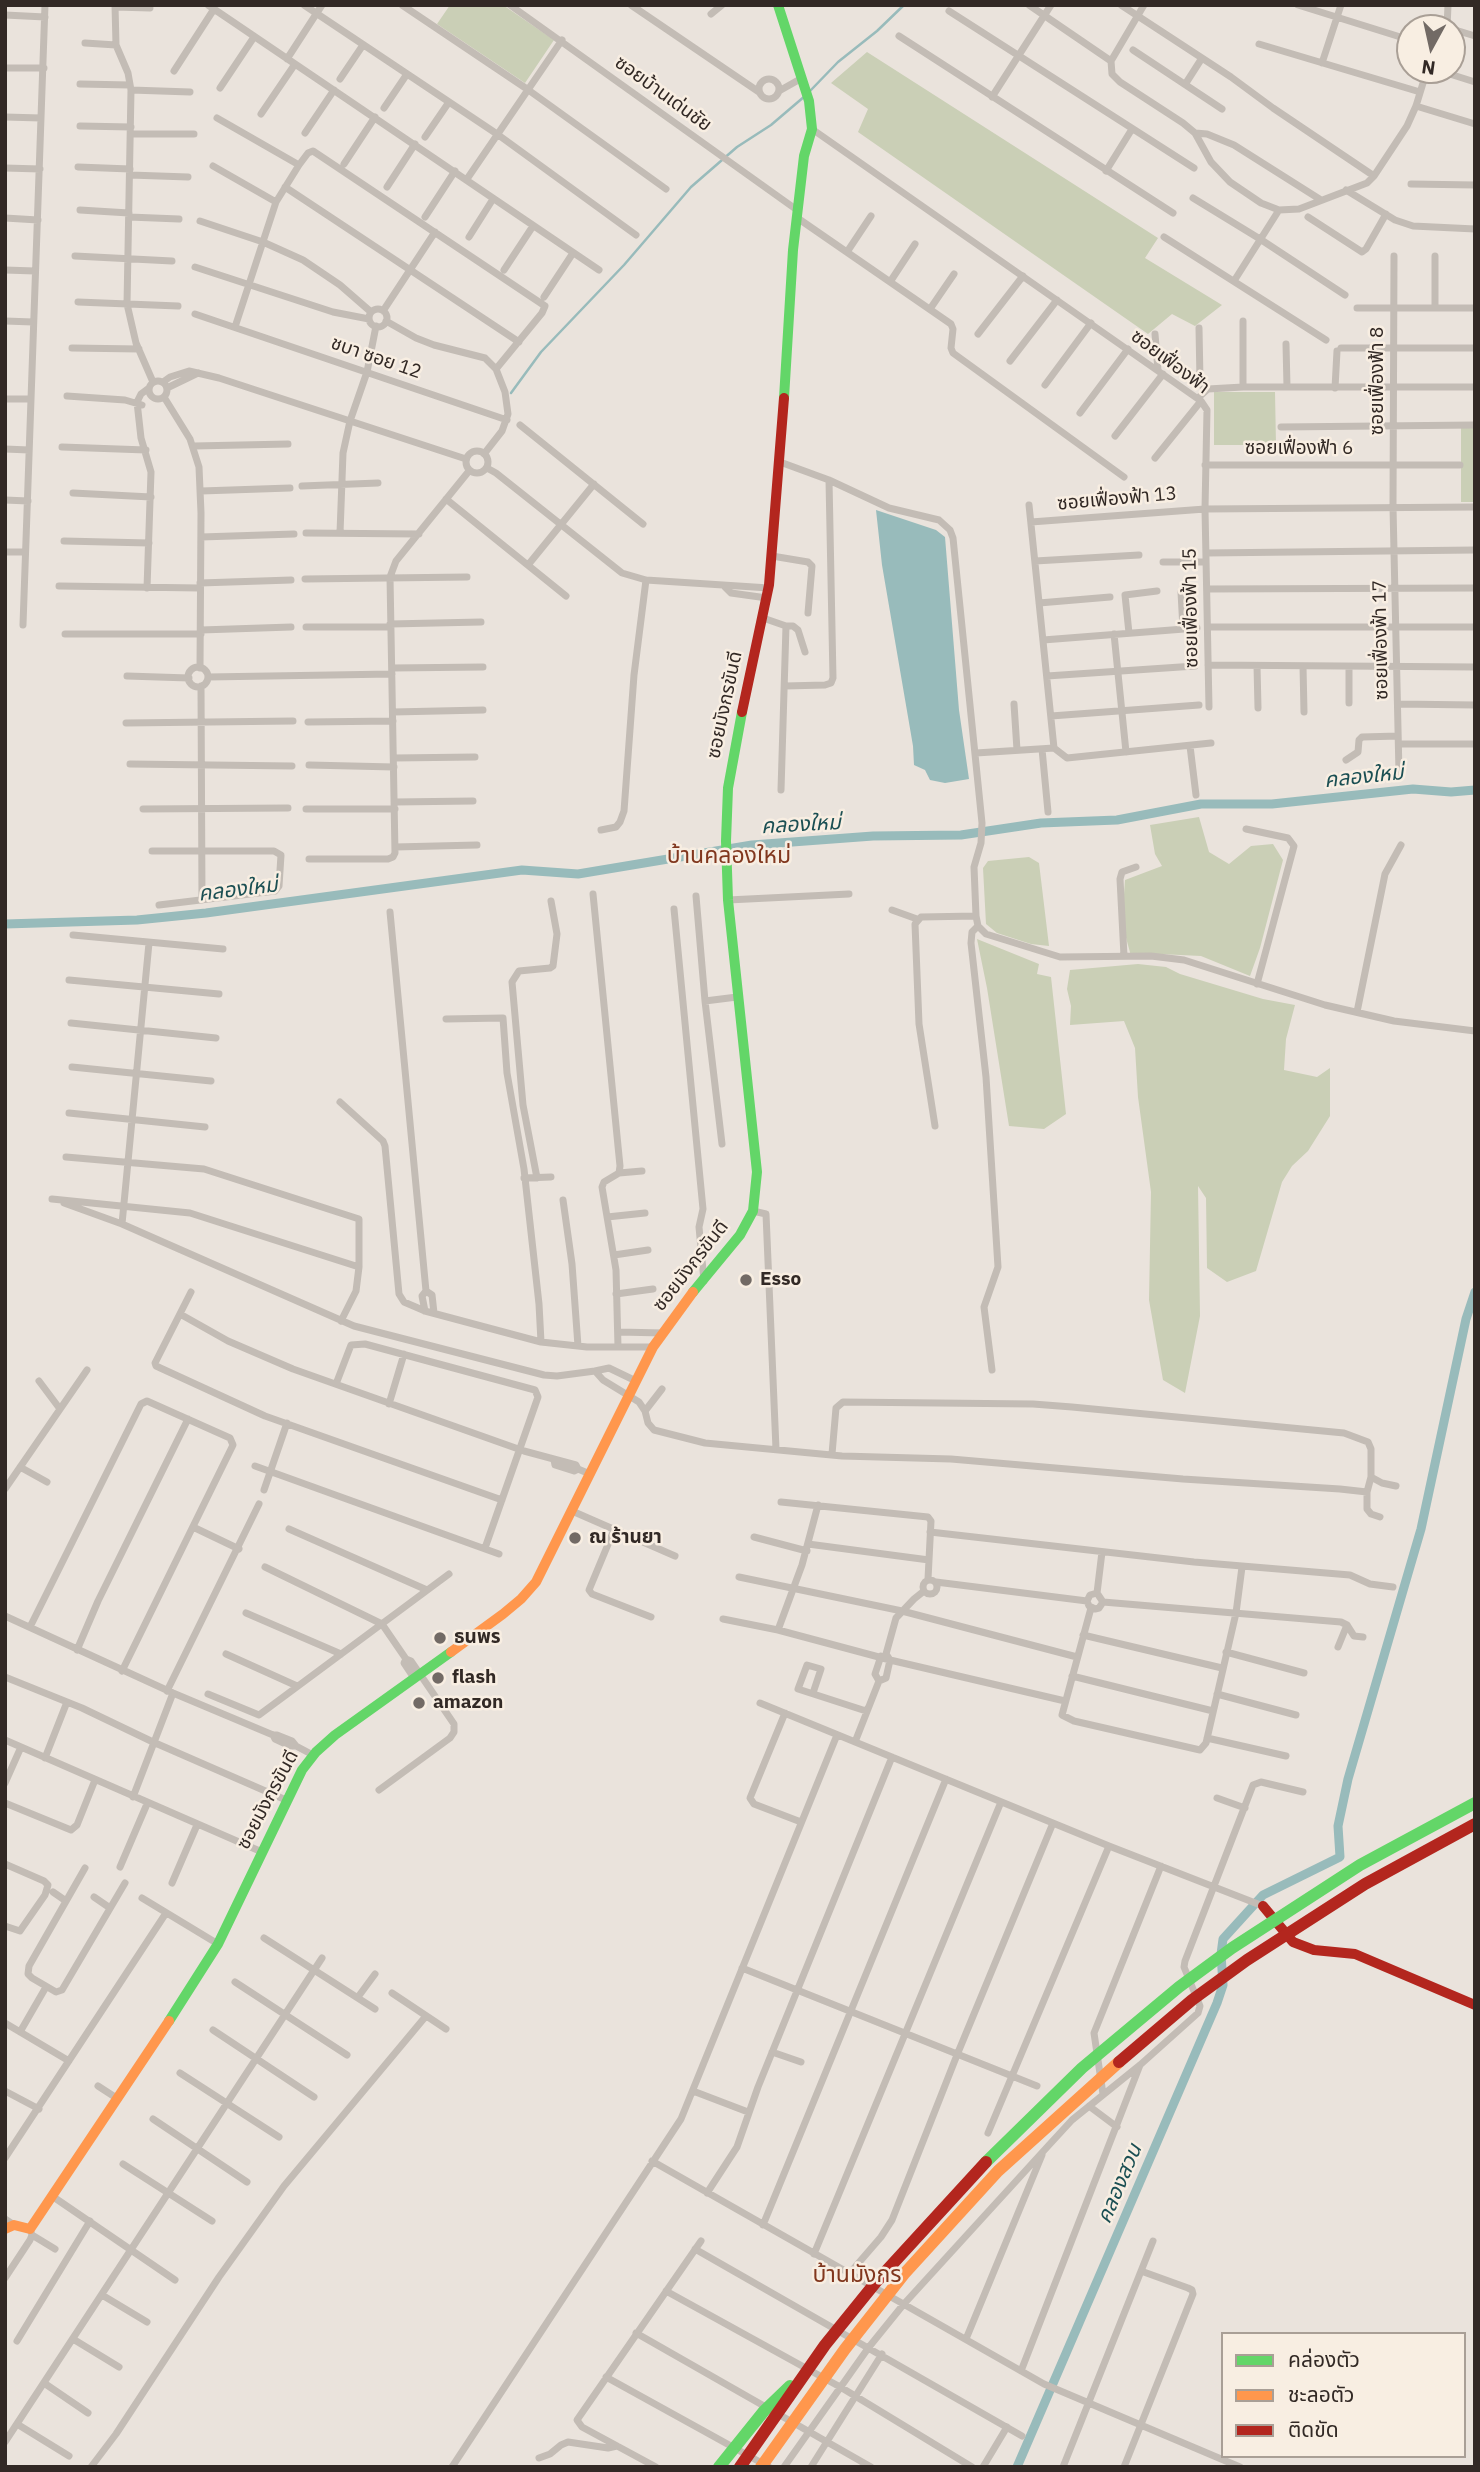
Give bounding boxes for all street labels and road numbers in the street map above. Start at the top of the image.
street label: ซอยบ้านเด่นชัย [610,51,716,137]
street label: ซอยเฟื่องฟ้า [1126,325,1214,399]
street label: ซอยเฟื่องฟ้า 8 [1367,327,1389,435]
street label: ชบา ซอย 12 [328,332,424,384]
street label: ซอยเฟื่องฟ้า 6 [1245,438,1353,460]
street label: ซอยเฟื่องฟ้า 13 [1056,482,1178,516]
street label: ซอยเฟื่องฟ้า 15 [1179,548,1203,668]
street label: ซอยเฟื่องฟ้า 17 [1369,580,1393,700]
street label: ซอยมังกรขันดี [703,649,747,761]
street label: ซอยมังกรขันดี [648,1216,734,1316]
street label: ซอยมังกรขันดี [232,1747,304,1853]

